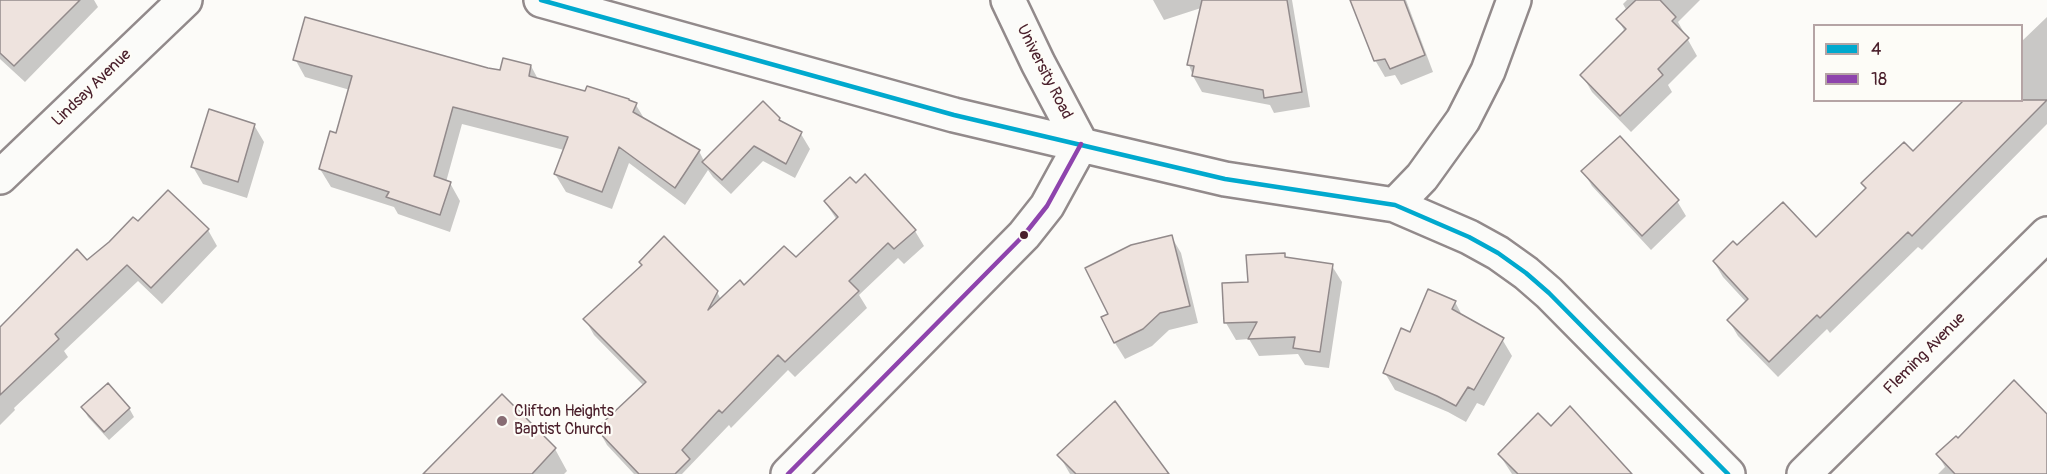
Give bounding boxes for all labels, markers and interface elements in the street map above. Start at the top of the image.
street label: University Road [1012,21,1076,123]
legend [1813,24,2023,102]
text: 4 [1871,38,1881,61]
street label: Lindsay Avenue [48,45,136,131]
text: 18 [1871,68,1887,91]
unlabelled marker [1018,229,1030,241]
street label: Fleming Avenue [1880,309,1970,399]
place label: Clifton Heights Baptist Church [514,402,614,440]
marker: Clifton Heights Baptist Church [495,414,509,428]

